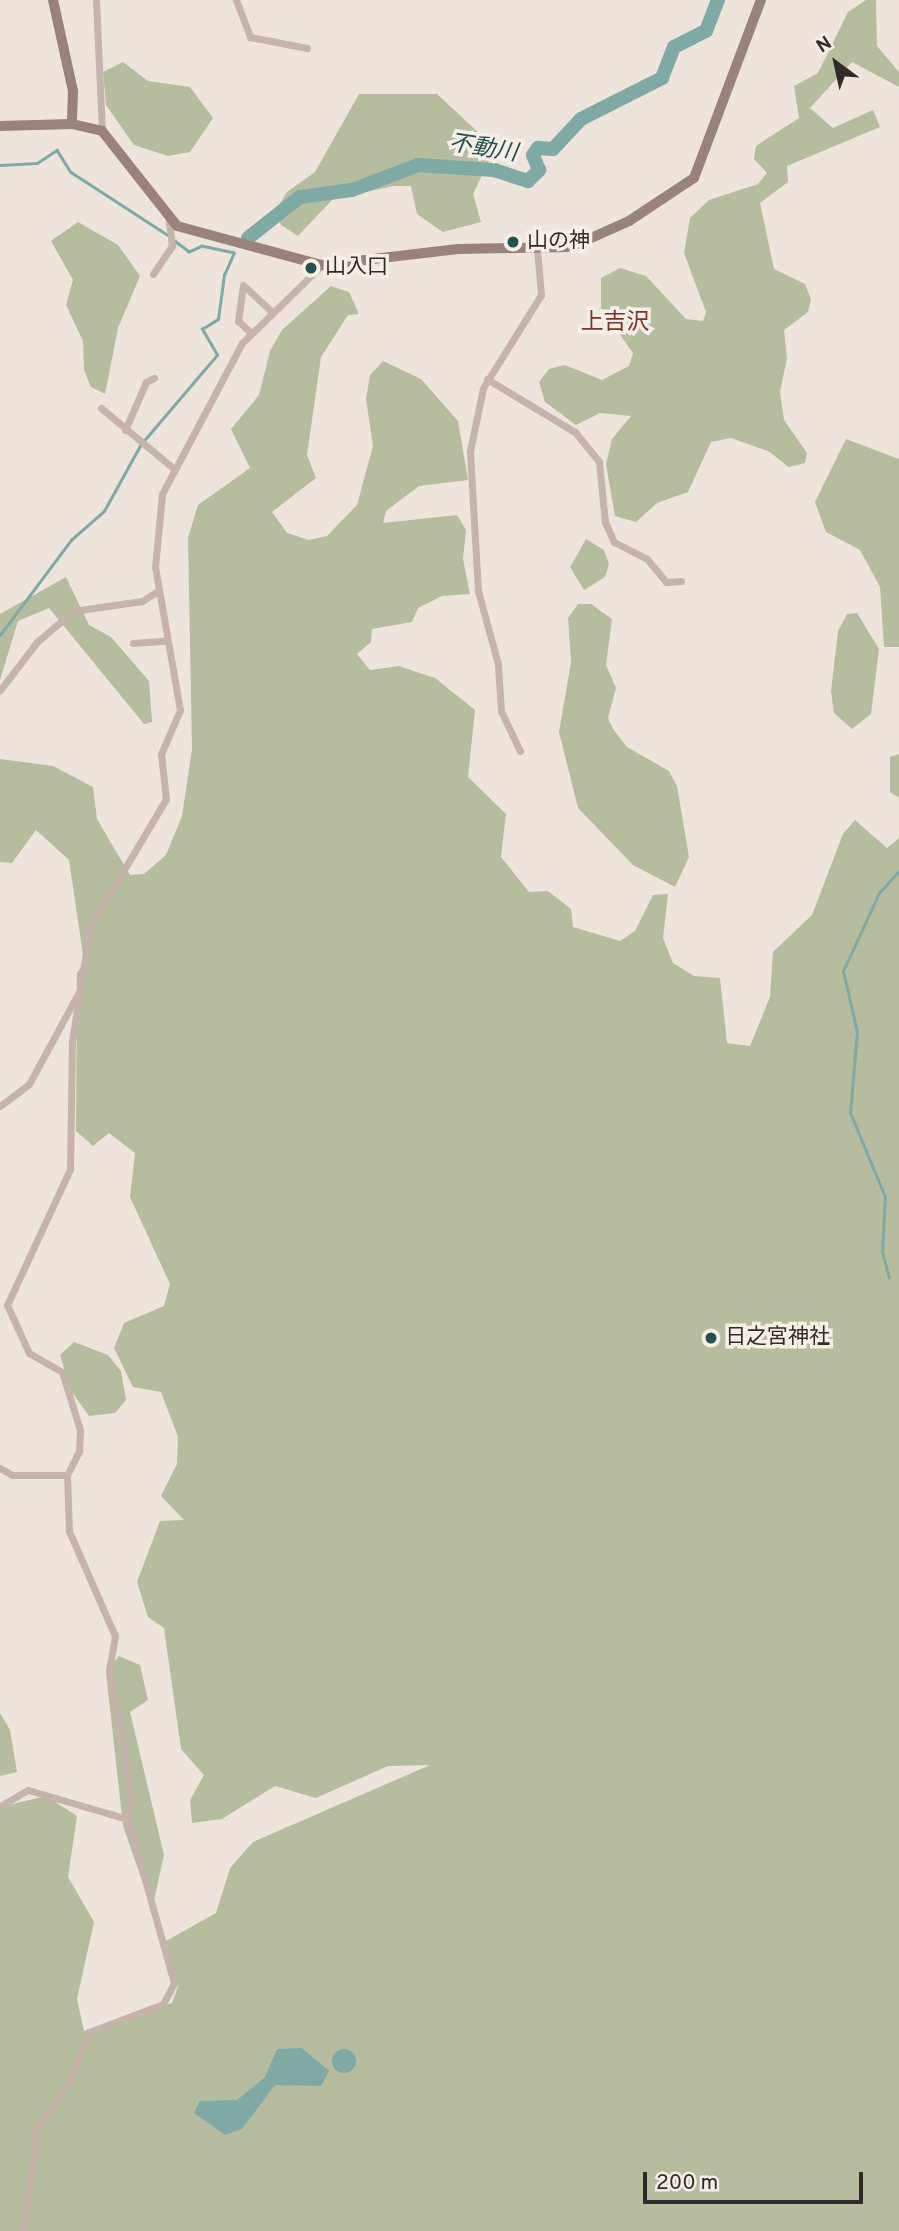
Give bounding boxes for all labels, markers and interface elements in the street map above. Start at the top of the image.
north arrow [801,28,871,98]
text: N [812,32,837,59]
water label: 不動川 [447,131,519,169]
place label: 山の神 [527,229,590,255]
marker: 山の神 [505,234,521,250]
place label: 山入口 [325,255,388,281]
marker: 山入口 [303,260,319,276]
district label: 上吉沢 [581,310,649,338]
place label: 日之宮神社 [725,1325,830,1351]
marker: 日之宮神社 [703,1330,719,1346]
scale bar [647,2158,867,2202]
text: 200 m [656,2170,718,2197]

